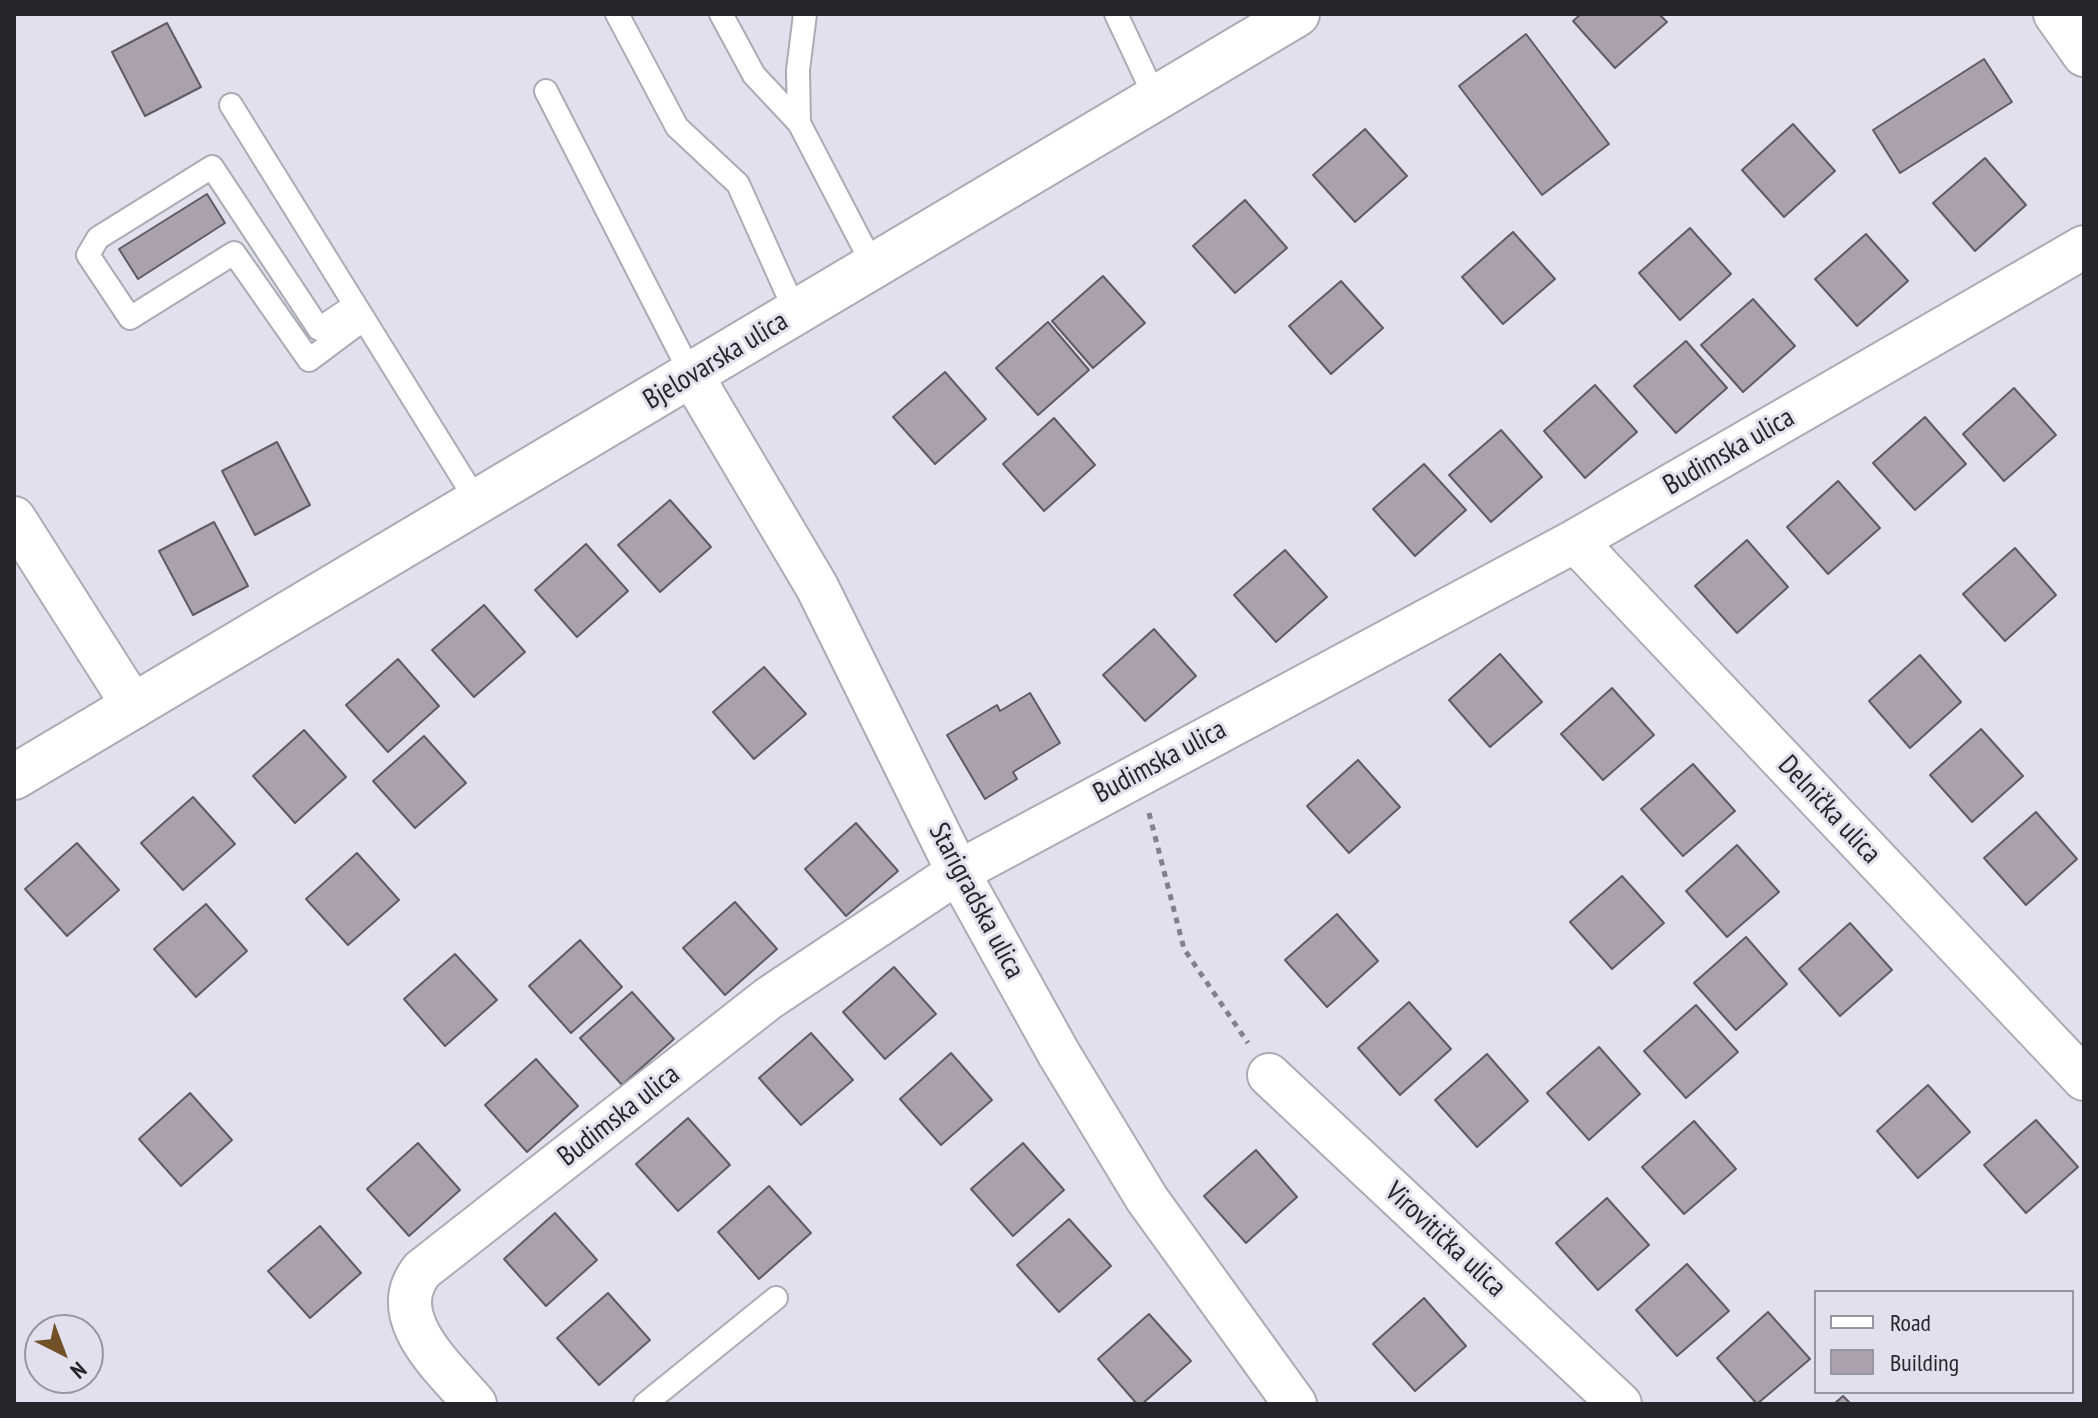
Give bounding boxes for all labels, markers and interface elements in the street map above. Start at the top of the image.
street label: Bjelovarska ulica [638,305,794,417]
street label: Budimska ulica [1658,401,1800,503]
street label: Budimska ulica [1088,713,1232,811]
street label: Delnička ulica [1771,749,1887,871]
street label: Starigradska ulica [921,818,1031,984]
street label: Budimska ulica [551,1058,687,1174]
street label: Virovitička ulica [1378,1175,1512,1305]
legend [1814,1290,2074,1394]
text: Road [1890,1307,1931,1338]
north arrow [24,1314,104,1394]
text: Building [1890,1347,1959,1378]
text: N [65,1356,93,1385]

